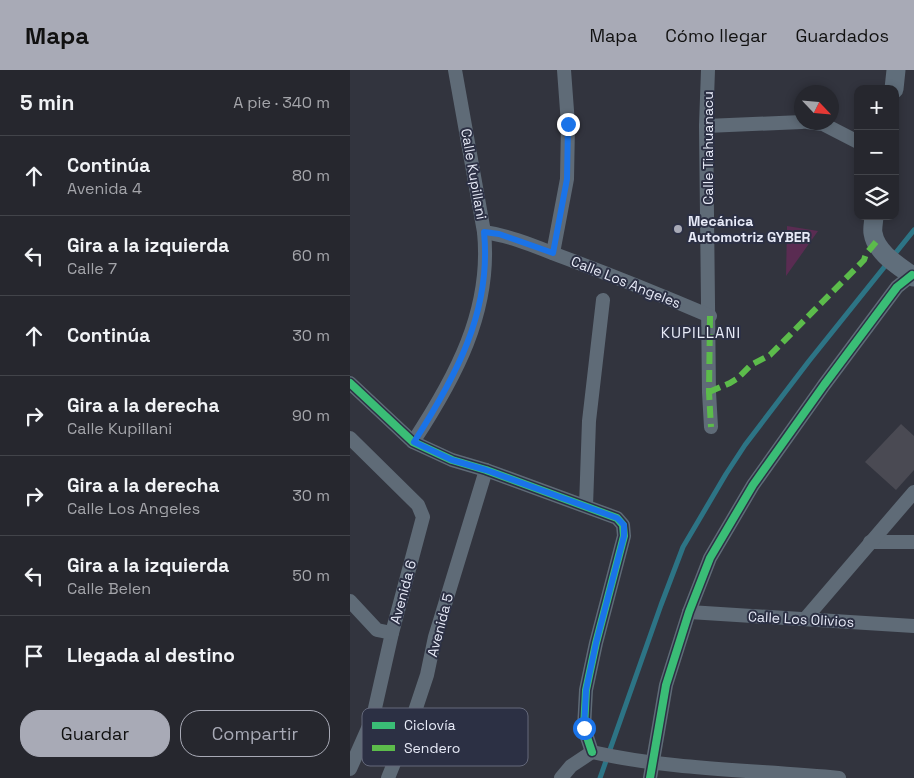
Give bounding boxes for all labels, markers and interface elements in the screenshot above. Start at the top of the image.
text: Mapa [25,20,89,51]
text: Mapa [589,24,637,47]
text: Cómo llegar [665,24,767,47]
text: Guardados [795,24,889,47]
north arrow [794,85,839,130]
map controls [854,85,899,220]
button: + [854,85,899,130]
text: 5 min [20,89,74,116]
street label: Calle Tiahuanacu [699,91,717,205]
text: A pie · 340 m [233,92,330,113]
route end [557,113,580,136]
street label: Calle Kupillani [457,127,491,221]
button: − [854,130,899,175]
text: Continúa [67,153,150,178]
icon: ahead [20,162,48,190]
text: 80 m [292,165,330,186]
button: layers [854,175,899,220]
text: Avenida 4 [67,178,142,199]
place label: Mecánica Automotriz GYBER [688,212,811,246]
marker: Mecánica Automotriz GYBER [672,223,684,235]
text: Gira a la izquierda [67,233,229,258]
icon: left [20,242,48,270]
text: 60 m [292,245,330,266]
street label: Calle Los Angeles [569,252,683,312]
text: Calle 7 [67,258,117,279]
icon: ahead [20,322,48,350]
text: Continúa [67,323,150,348]
district label: KUPILLANI [661,323,741,342]
text: 30 m [292,325,330,346]
text: Gira a la derecha [67,393,219,418]
icon: right [20,402,48,430]
text: 90 m [292,405,330,426]
text: Calle Kupillani [67,418,172,439]
text: Gira a la derecha [67,473,219,498]
icon: right [20,482,48,510]
text: 30 m [292,485,330,506]
text: Calle Los Angeles [67,498,200,519]
text: Gira a la izquierda [67,553,229,578]
street label: Avenida 6 [386,558,420,626]
icon: left [20,562,48,590]
text: 50 m [292,565,330,586]
text: Calle Belen [67,578,151,599]
street label: Avenida 5 [423,591,457,659]
street label: Calle Los Olivios [747,607,855,631]
icon: arrive [20,642,48,670]
text: Llegada al destino [67,643,235,668]
legend [362,708,528,766]
button: Guardar [20,710,170,757]
button: Compartir [180,710,330,757]
text: Ciclovía [404,716,456,734]
route start [573,717,596,740]
text: Sendero [404,739,460,757]

